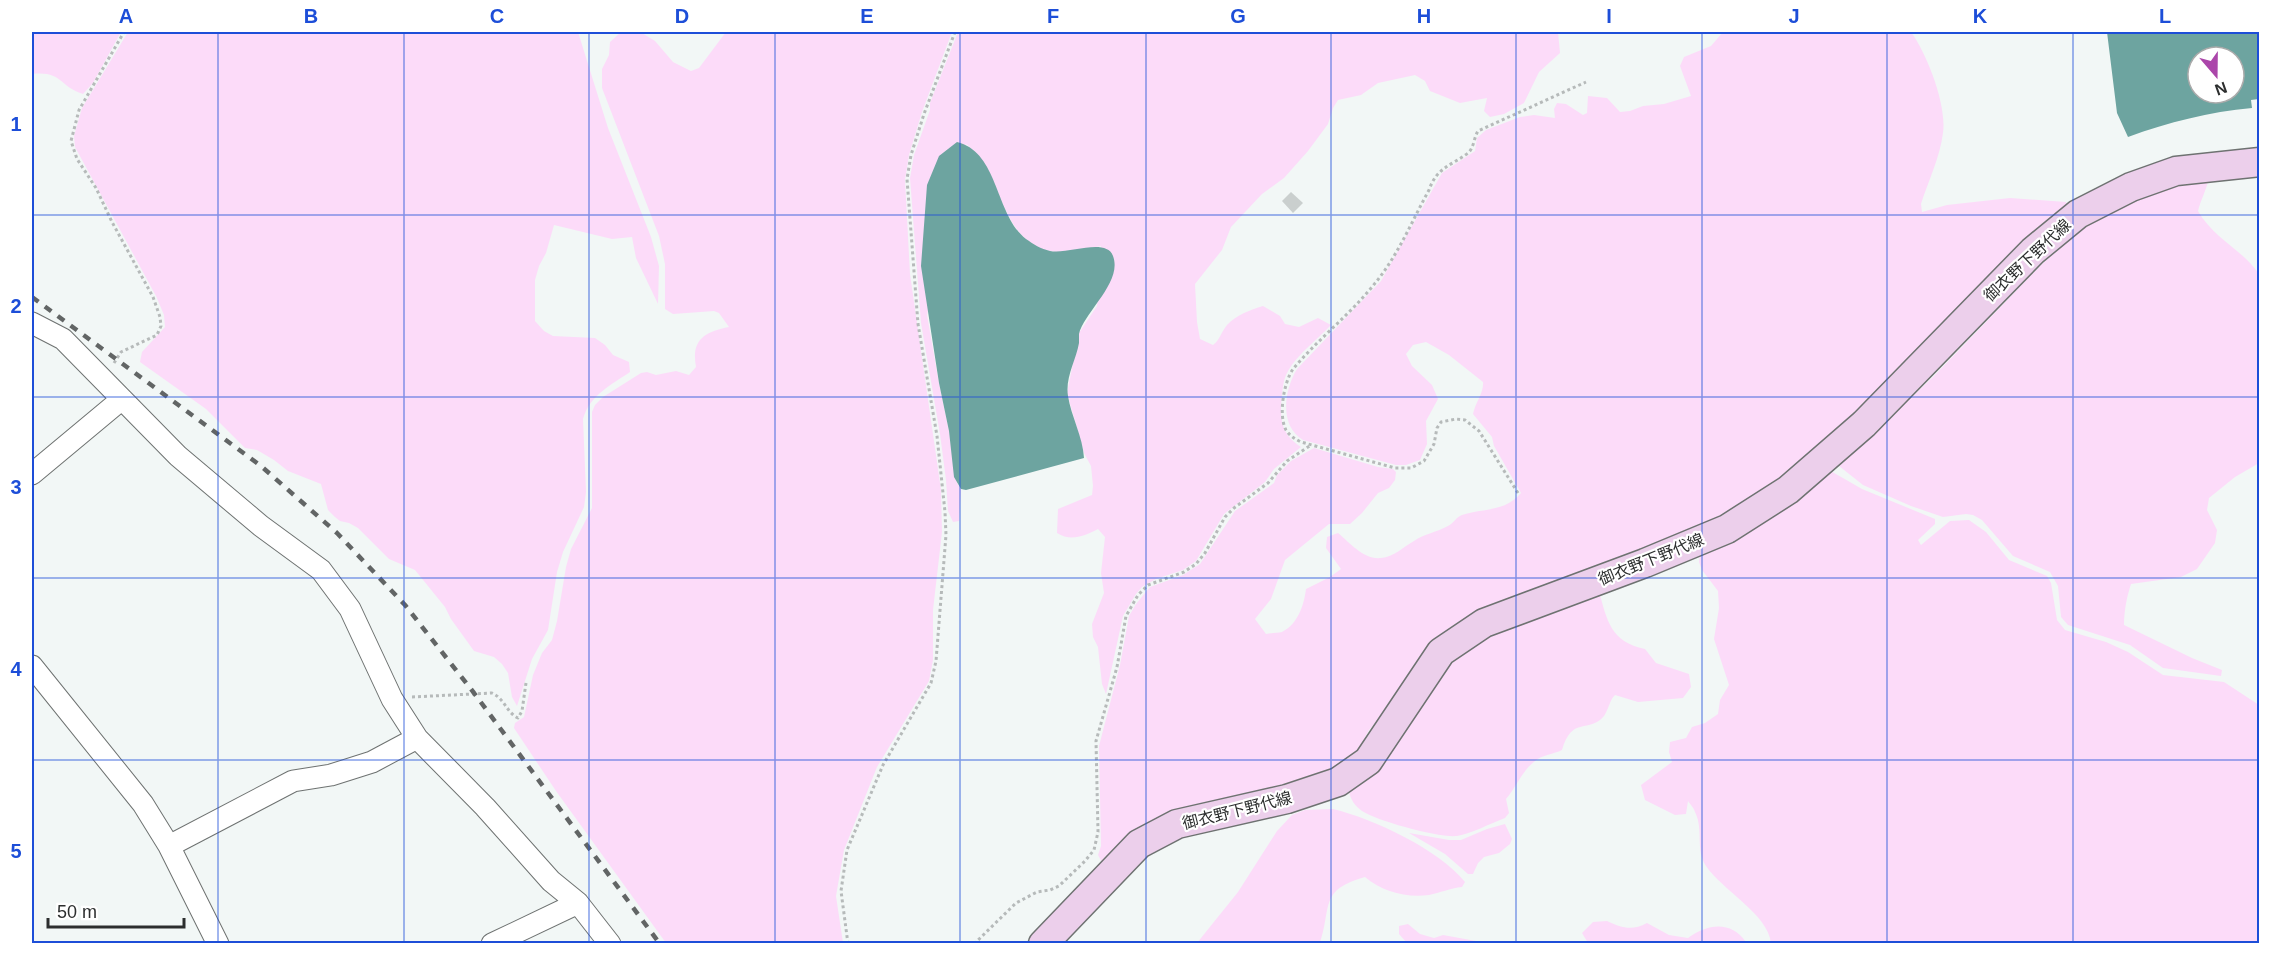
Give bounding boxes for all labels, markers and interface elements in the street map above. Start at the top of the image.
text: A [119,5,133,27]
text: B [304,5,318,27]
text: C [490,5,504,27]
text: D [675,5,689,27]
text: E [860,5,874,27]
text: F [1047,5,1059,27]
text: G [1230,5,1246,27]
text: H [1417,5,1431,27]
text: I [1606,5,1612,27]
text: J [1788,5,1800,27]
text: K [1973,5,1988,27]
text: L [2159,5,2171,27]
north arrow [2186,45,2246,105]
text: N [2213,79,2229,99]
text: 1 [10,113,22,135]
street label: 御衣野下野代線 [1981,216,2074,305]
text: 2 [10,295,22,317]
text: 3 [10,476,22,498]
street label: 御衣野下野代線 [1596,531,1706,588]
text: 4 [10,658,22,680]
street label: 御衣野下野代線 [1181,789,1294,832]
text: 5 [10,840,22,862]
scale bar [48,891,184,929]
text: 50 m [57,902,97,922]

